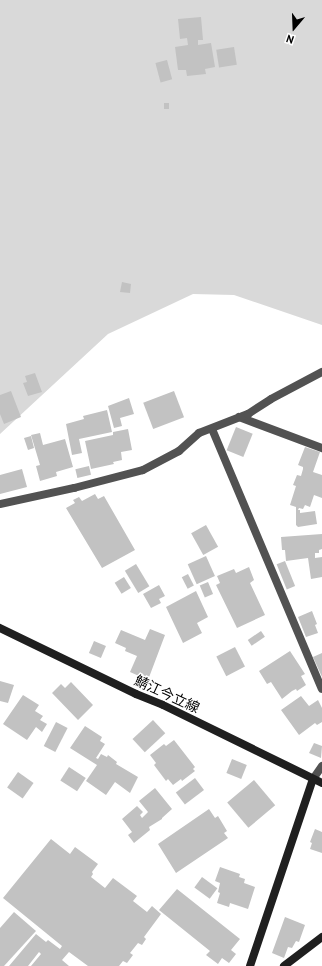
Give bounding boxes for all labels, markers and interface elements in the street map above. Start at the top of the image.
north arrow [274,8,314,48]
text: N [284,32,296,47]
street label: 鯖江今立線 [132,672,202,716]

